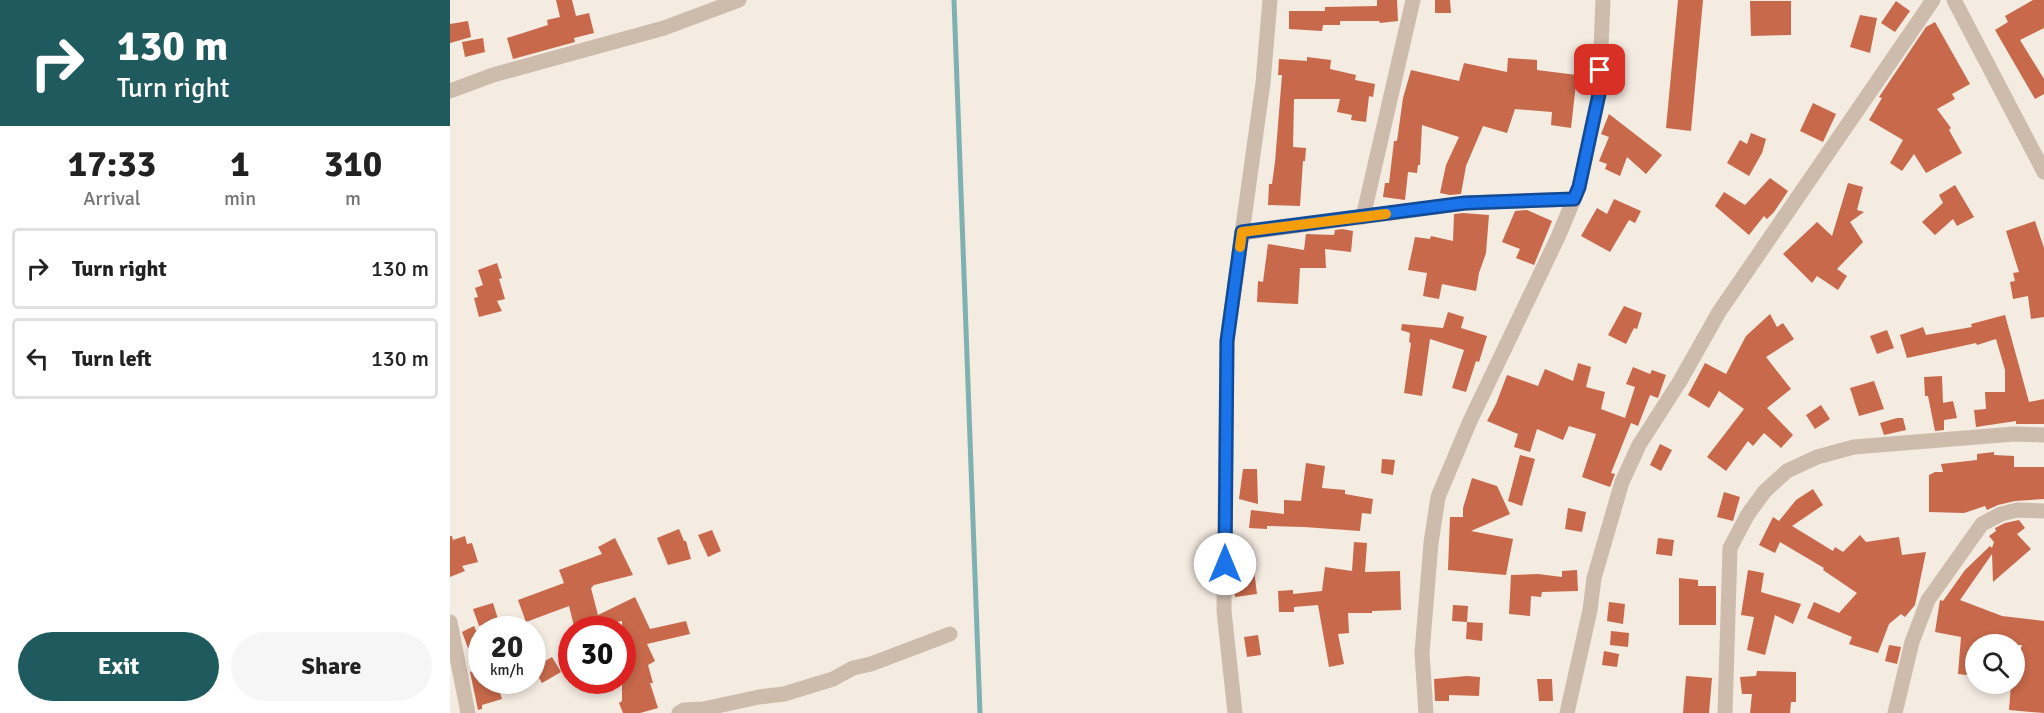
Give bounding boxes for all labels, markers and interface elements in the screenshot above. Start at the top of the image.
text: 130 m [117,21,228,72]
icon: right [18,24,96,102]
pin [1574,44,1625,95]
icon: arrive [1583,53,1616,86]
text: Turn right [117,72,230,105]
text: 17:33 [68,142,156,187]
text: 1 [230,142,250,187]
text: 310 [324,142,382,187]
text: Arrival [83,186,141,211]
text: min [224,186,256,211]
text: m [345,186,361,211]
icon: right [21,252,54,285]
text: Turn right [72,255,167,282]
text: 130 m [371,255,429,282]
icon: left [21,342,54,375]
text: Turn left [72,345,152,372]
text: 130 m [371,345,429,372]
position arrow [1193,532,1257,596]
speed limit sign: 30 [558,616,636,694]
text: 20 [491,629,523,666]
button: Exit [18,632,219,701]
button: Share [231,632,432,701]
map controls [1965,634,2025,694]
button: search [1965,634,2025,694]
text: km/h [490,661,524,679]

